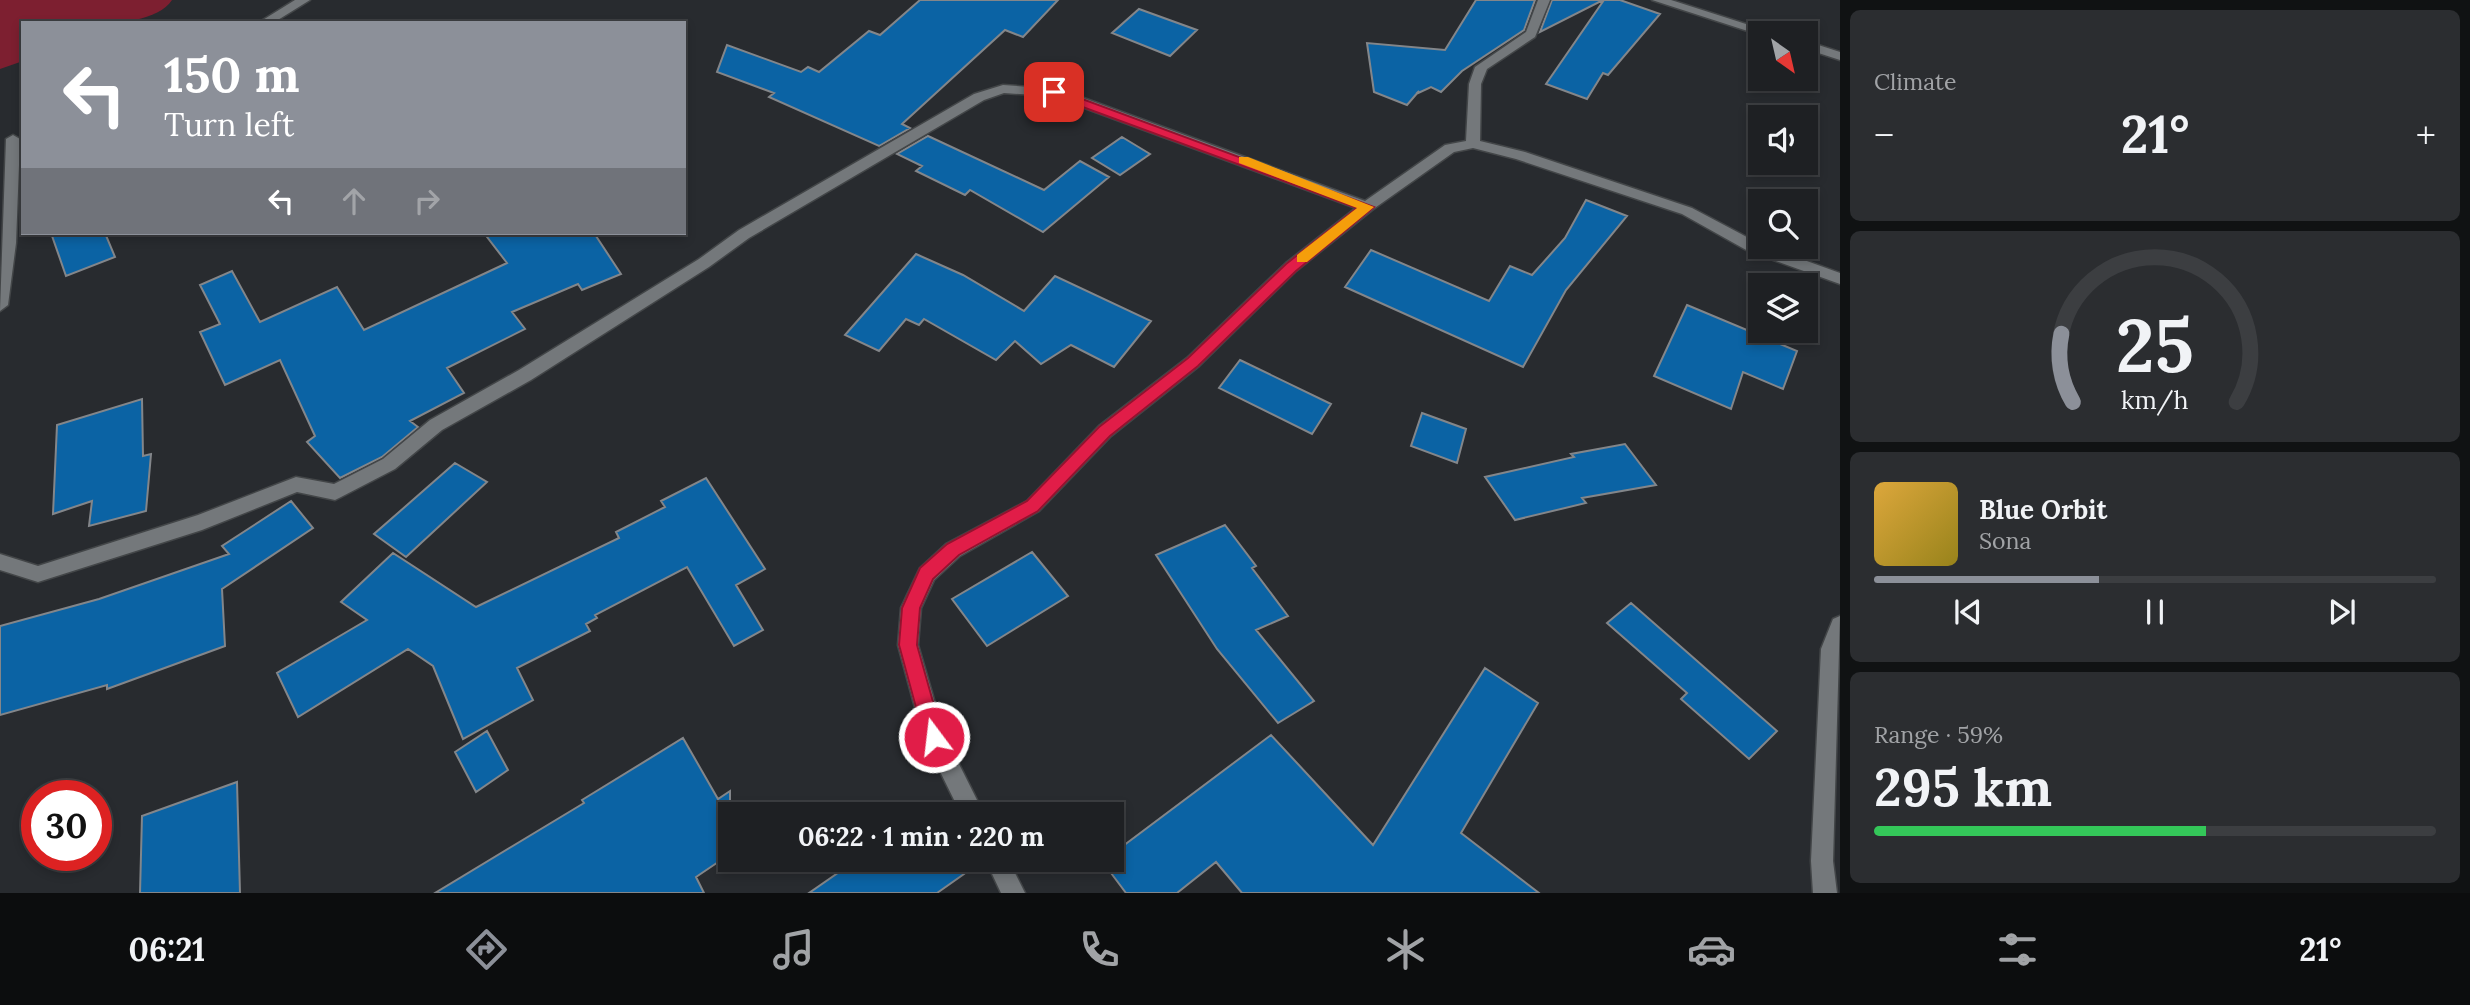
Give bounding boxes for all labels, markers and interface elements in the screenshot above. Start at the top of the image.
north arrow [1748,21,1818,91]
map controls [1748,21,1818,343]
text: 150 m [164,43,300,105]
icon: left [49,49,140,140]
pin [1024,62,1084,122]
text: Climate [1874,67,1956,96]
icon: arrive [1035,73,1073,111]
text: 21° [2121,101,2189,167]
text: Turn left [164,104,294,145]
button: sound [1748,105,1818,175]
text: − [1874,111,1894,159]
text: + [2416,111,2436,159]
icon: left [262,182,300,220]
icon: ahead [335,182,373,220]
icon: right [408,182,446,220]
button: search [1748,189,1818,259]
button: layers [1748,273,1818,343]
text: 25 [2116,300,2194,393]
text: km/h [2121,384,2189,416]
text: Blue Orbit [1979,493,2107,526]
text: Sona [1979,526,2031,555]
icon: previous [1949,593,1987,631]
icon: pause [2136,593,2174,631]
icon: next [2323,593,2361,631]
position arrow [897,700,971,774]
text: Range · 59% [1874,720,2003,749]
text: 295 km [1874,754,2052,820]
speed limit sign: 30 [21,780,112,871]
text: 06:22 · 1 min · 220 m [798,820,1044,853]
icon: directions [462,925,511,974]
icon: music [769,925,818,974]
icon: phone [1075,925,1124,974]
icon: climate [1381,925,1430,974]
icon: car [1687,925,1736,974]
icon: filters [1993,925,2042,974]
text: 06:21 [129,929,205,970]
text: 21° [2299,929,2341,970]

